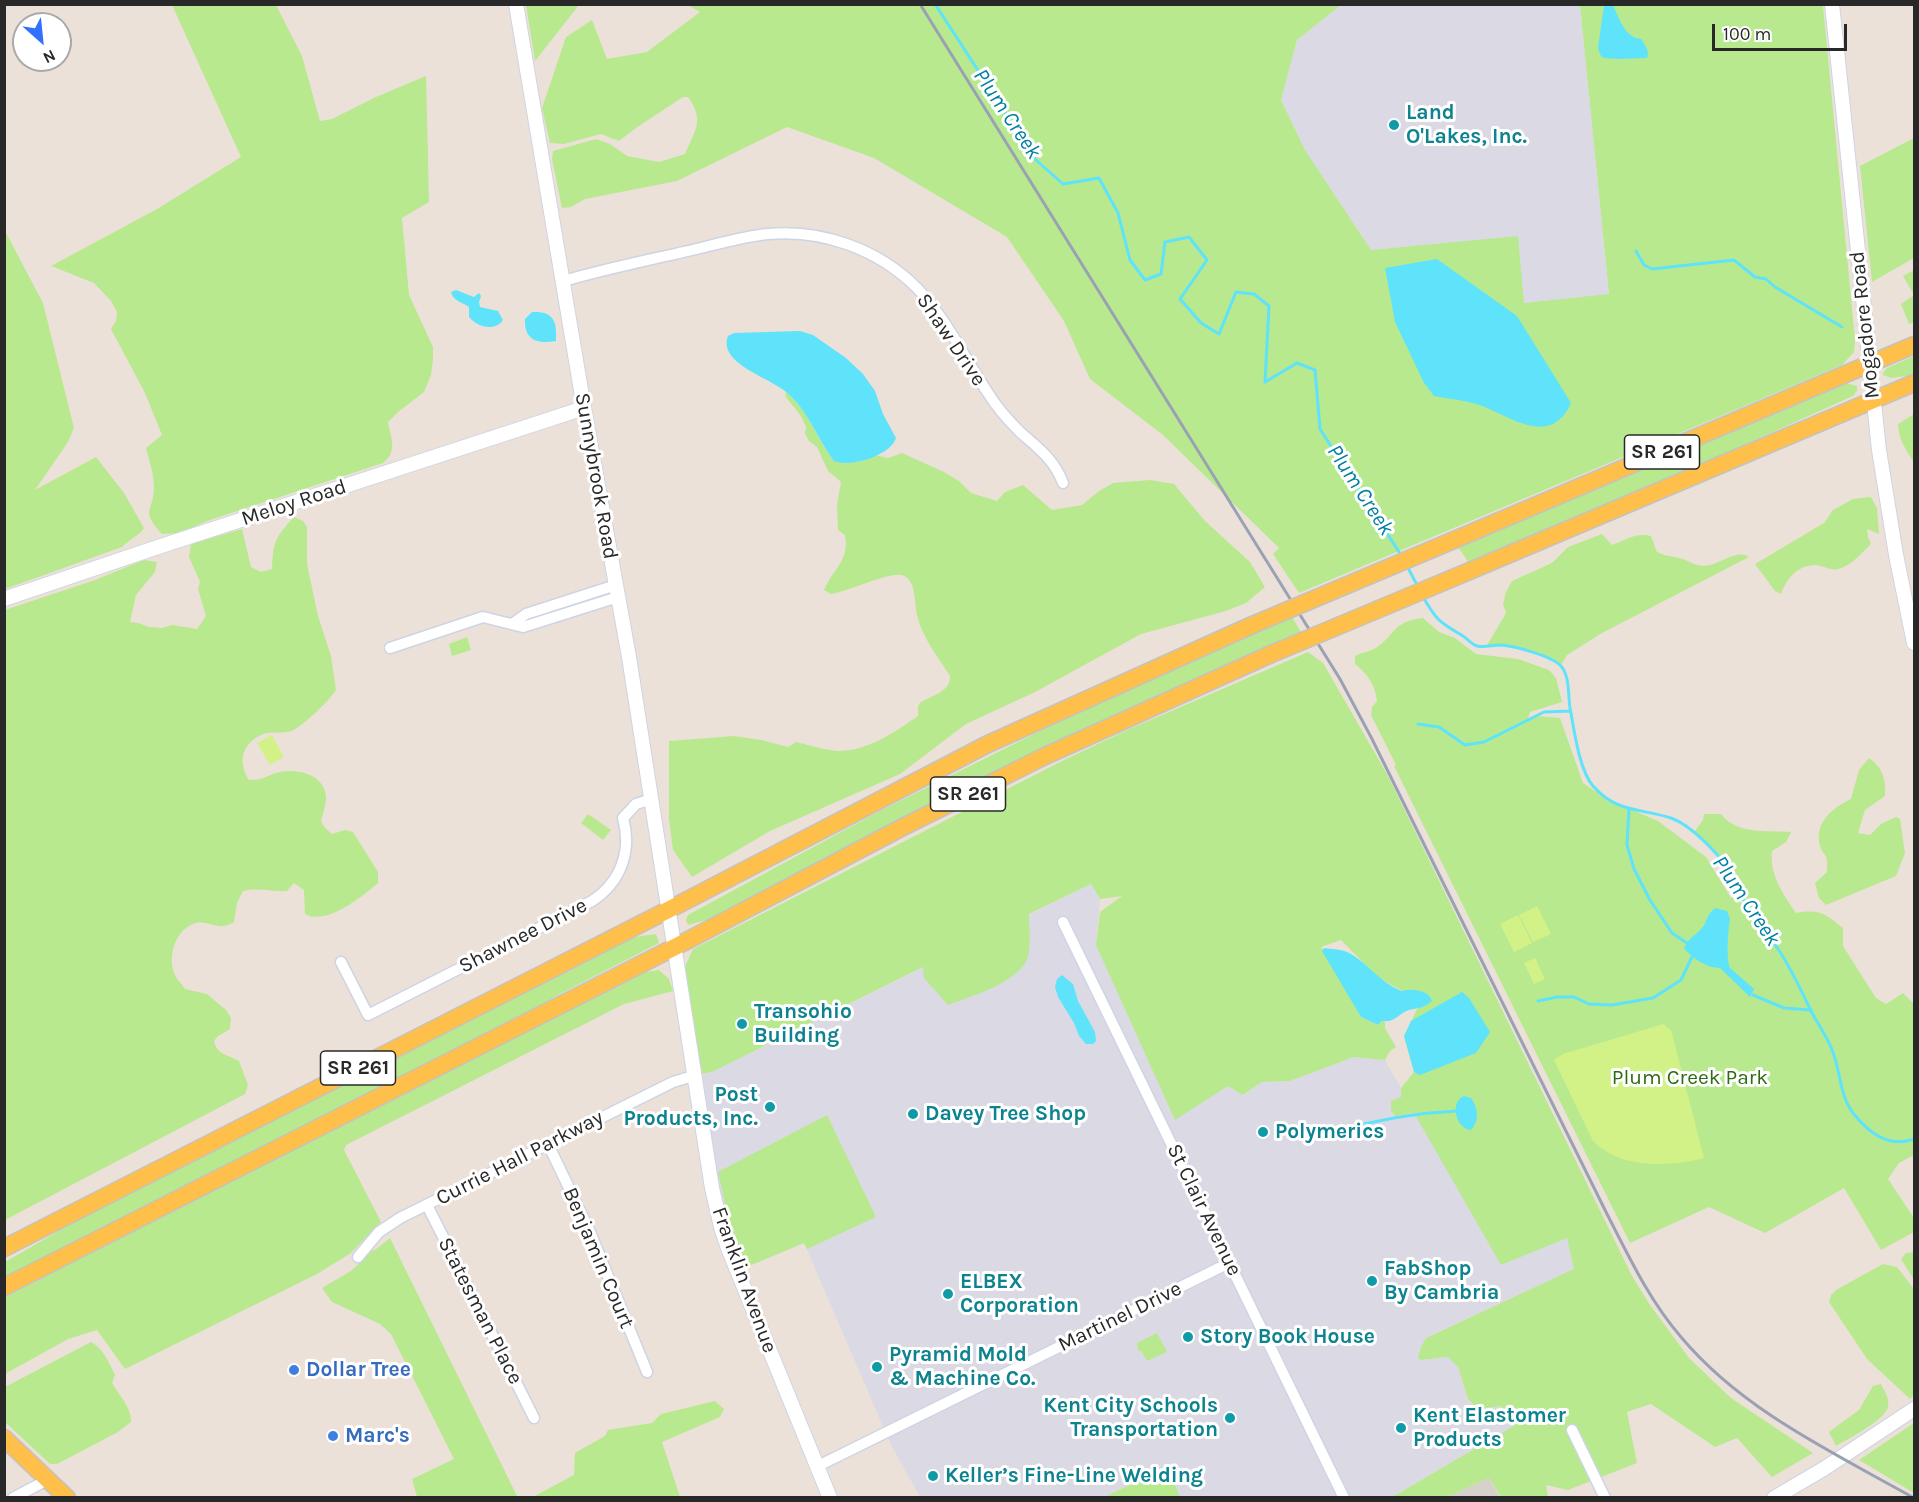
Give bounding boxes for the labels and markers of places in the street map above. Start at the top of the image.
place label: Land O'Lakes, Inc. [1406,100,1527,150]
marker: Land O'Lakes, Inc. [1387,118,1401,132]
place label: Transohio Building [754,999,852,1049]
marker: Transohio Building [735,1017,749,1031]
place label: Post Products, Inc. [623,1082,758,1132]
marker: Post Products, Inc. [763,1100,777,1114]
place label: Davey Tree Shop [925,1101,1086,1127]
marker: Davey Tree Shop [906,1107,920,1121]
place label: Polymerics [1275,1119,1384,1145]
marker: Polymerics [1256,1125,1270,1139]
place label: FabShop By Cambria [1384,1256,1499,1306]
place label: ELBEX Corporation [960,1269,1079,1319]
marker: FabShop By Cambria [1365,1274,1379,1288]
marker: ELBEX Corporation [941,1287,955,1301]
place label: Story Book House [1200,1324,1375,1350]
marker: Story Book House [1181,1330,1195,1344]
place label: Pyramid Mold & Machine Co. [889,1342,1036,1392]
place label: Dollar Tree [306,1357,411,1383]
marker: Pyramid Mold & Machine Co. [870,1360,884,1374]
marker: Dollar Tree [287,1363,301,1377]
place label: Kent City Schools Transportation [1043,1393,1218,1443]
place label: Kent Elastomer Products [1413,1403,1566,1453]
marker: Kent City Schools Transportation [1223,1411,1237,1425]
marker: Kent Elastomer Products [1394,1421,1408,1435]
place label: Marc's [345,1423,410,1449]
marker: Marc's [326,1429,340,1443]
place label: Keller’s Fine-Line Welding [945,1463,1203,1489]
marker: Keller’s Fine-Line Welding [926,1469,940,1483]

